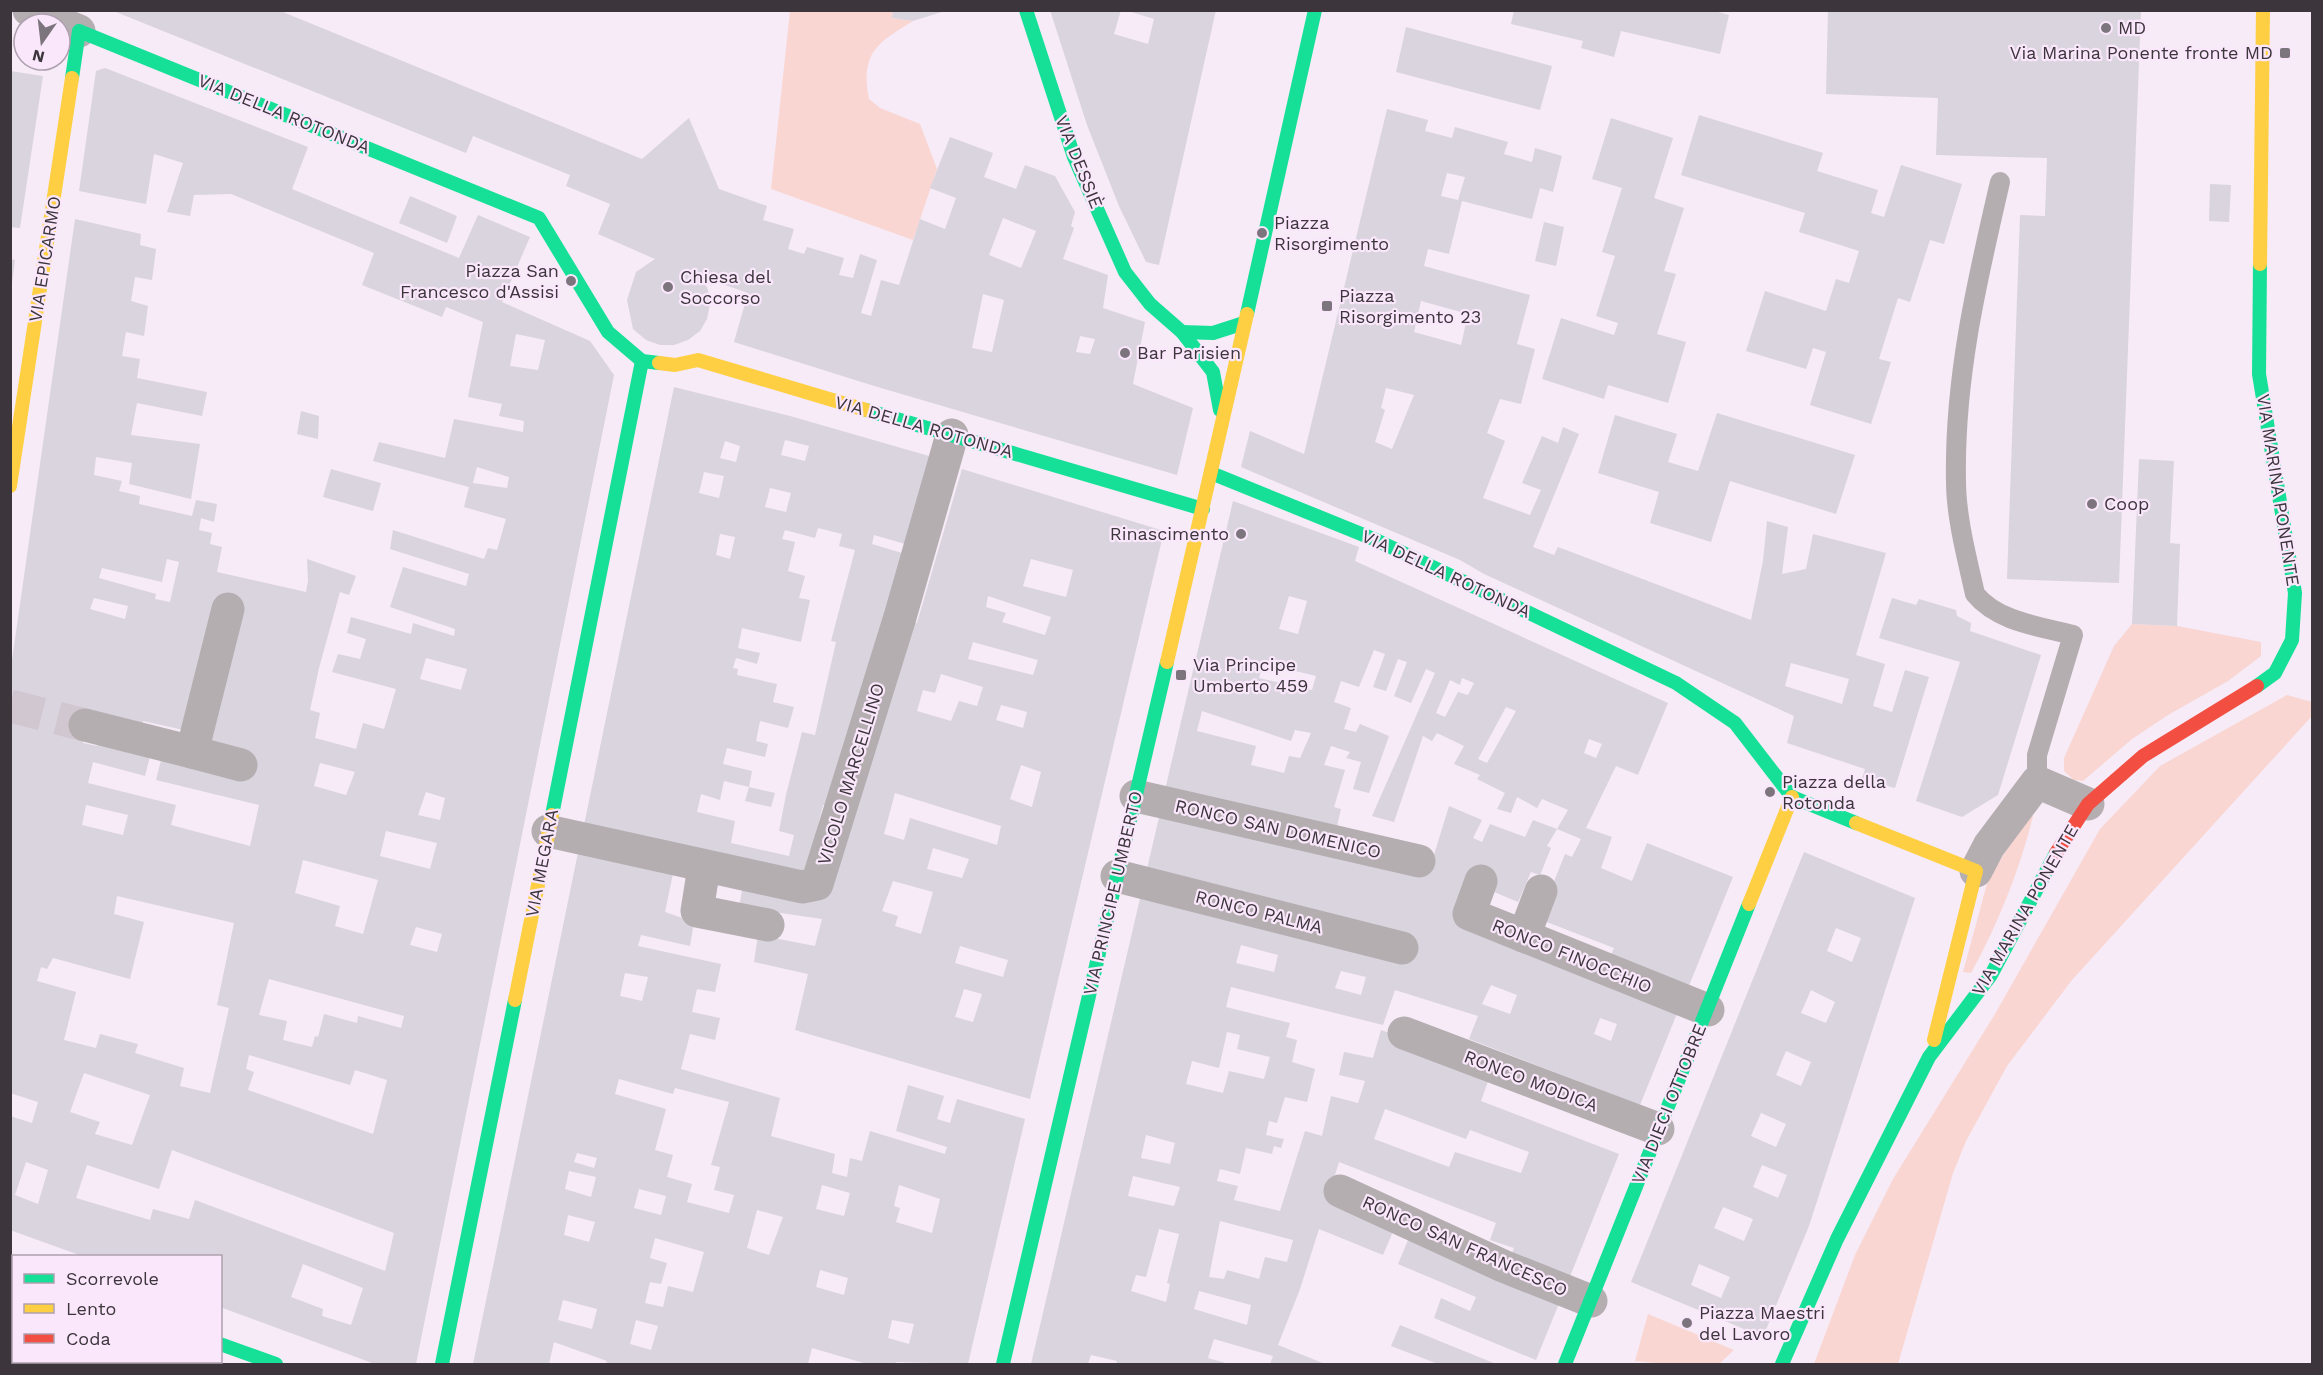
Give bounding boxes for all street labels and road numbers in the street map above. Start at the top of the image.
street label: VIA DELLA ROTONDA [195,69,374,158]
street label: VIA DESSIÈ [1051,112,1108,211]
street label: VIA EPICARMO [24,194,65,323]
street label: VIA DELLA ROTONDA [833,391,1016,462]
street label: VIA MARINA PONENTE [2253,392,2304,587]
street label: VIA DELLA ROTONDA [1358,525,1534,622]
street label: VICOLO MARCELLINO [813,680,888,867]
street label: VIA PRINCIPE UMBERTO [1079,789,1146,997]
street label: RONCO SAN DOMENICO [1173,795,1383,862]
street label: VIA MEGARA [521,807,562,919]
street label: VIA MARINA PONENTE [1967,820,2082,999]
street label: RONCO PALMA [1193,886,1325,938]
street label: RONCO FINOCCHIO [1489,914,1655,997]
street label: VIA DIECI OTTOBRE [1627,1021,1710,1187]
street label: RONCO MODICA [1461,1045,1601,1116]
street label: RONCO SAN FRANCESCO [1359,1191,1571,1300]

